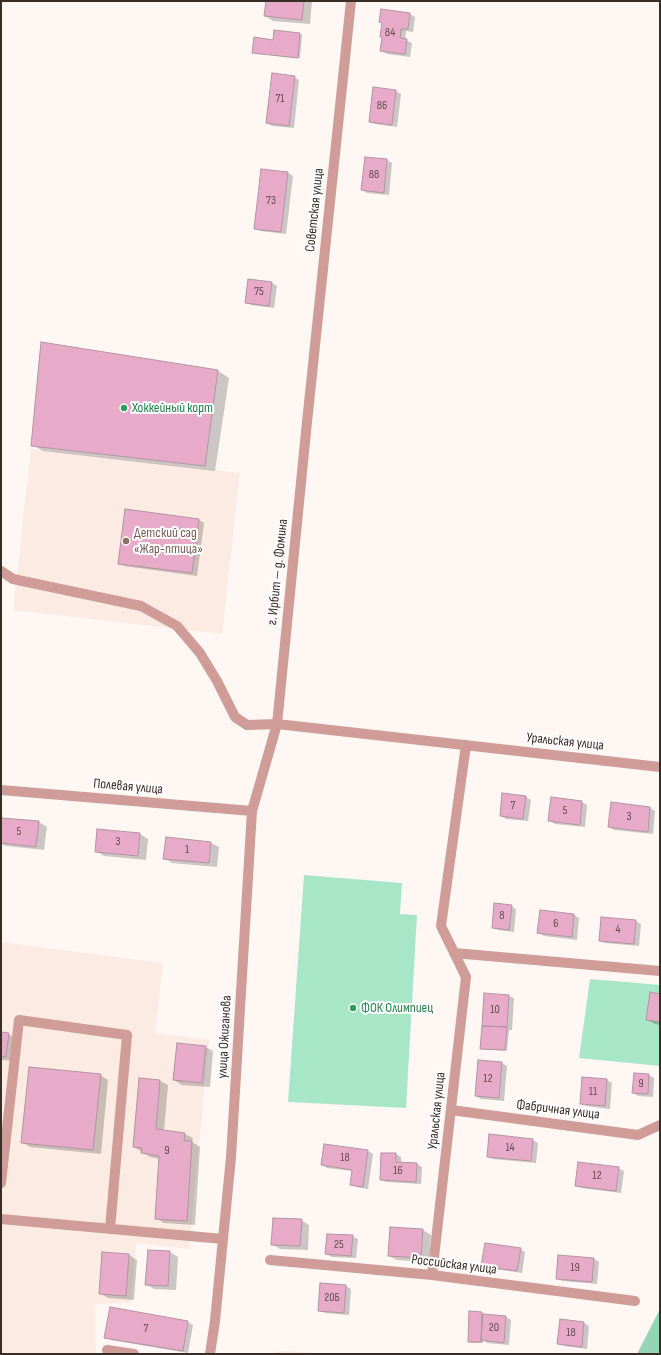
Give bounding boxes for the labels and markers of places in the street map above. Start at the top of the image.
place label: Хоккейный корт [132,400,213,416]
marker: Хоккейный корт [119,403,129,413]
place label: Детский сад «Жар-птица» [134,525,203,558]
marker: Детский сад «Жар-птица» [121,536,131,546]
place label: ФОК Олимпиец [361,1000,433,1016]
marker: ФОК Олимпиец [348,1003,358,1013]

